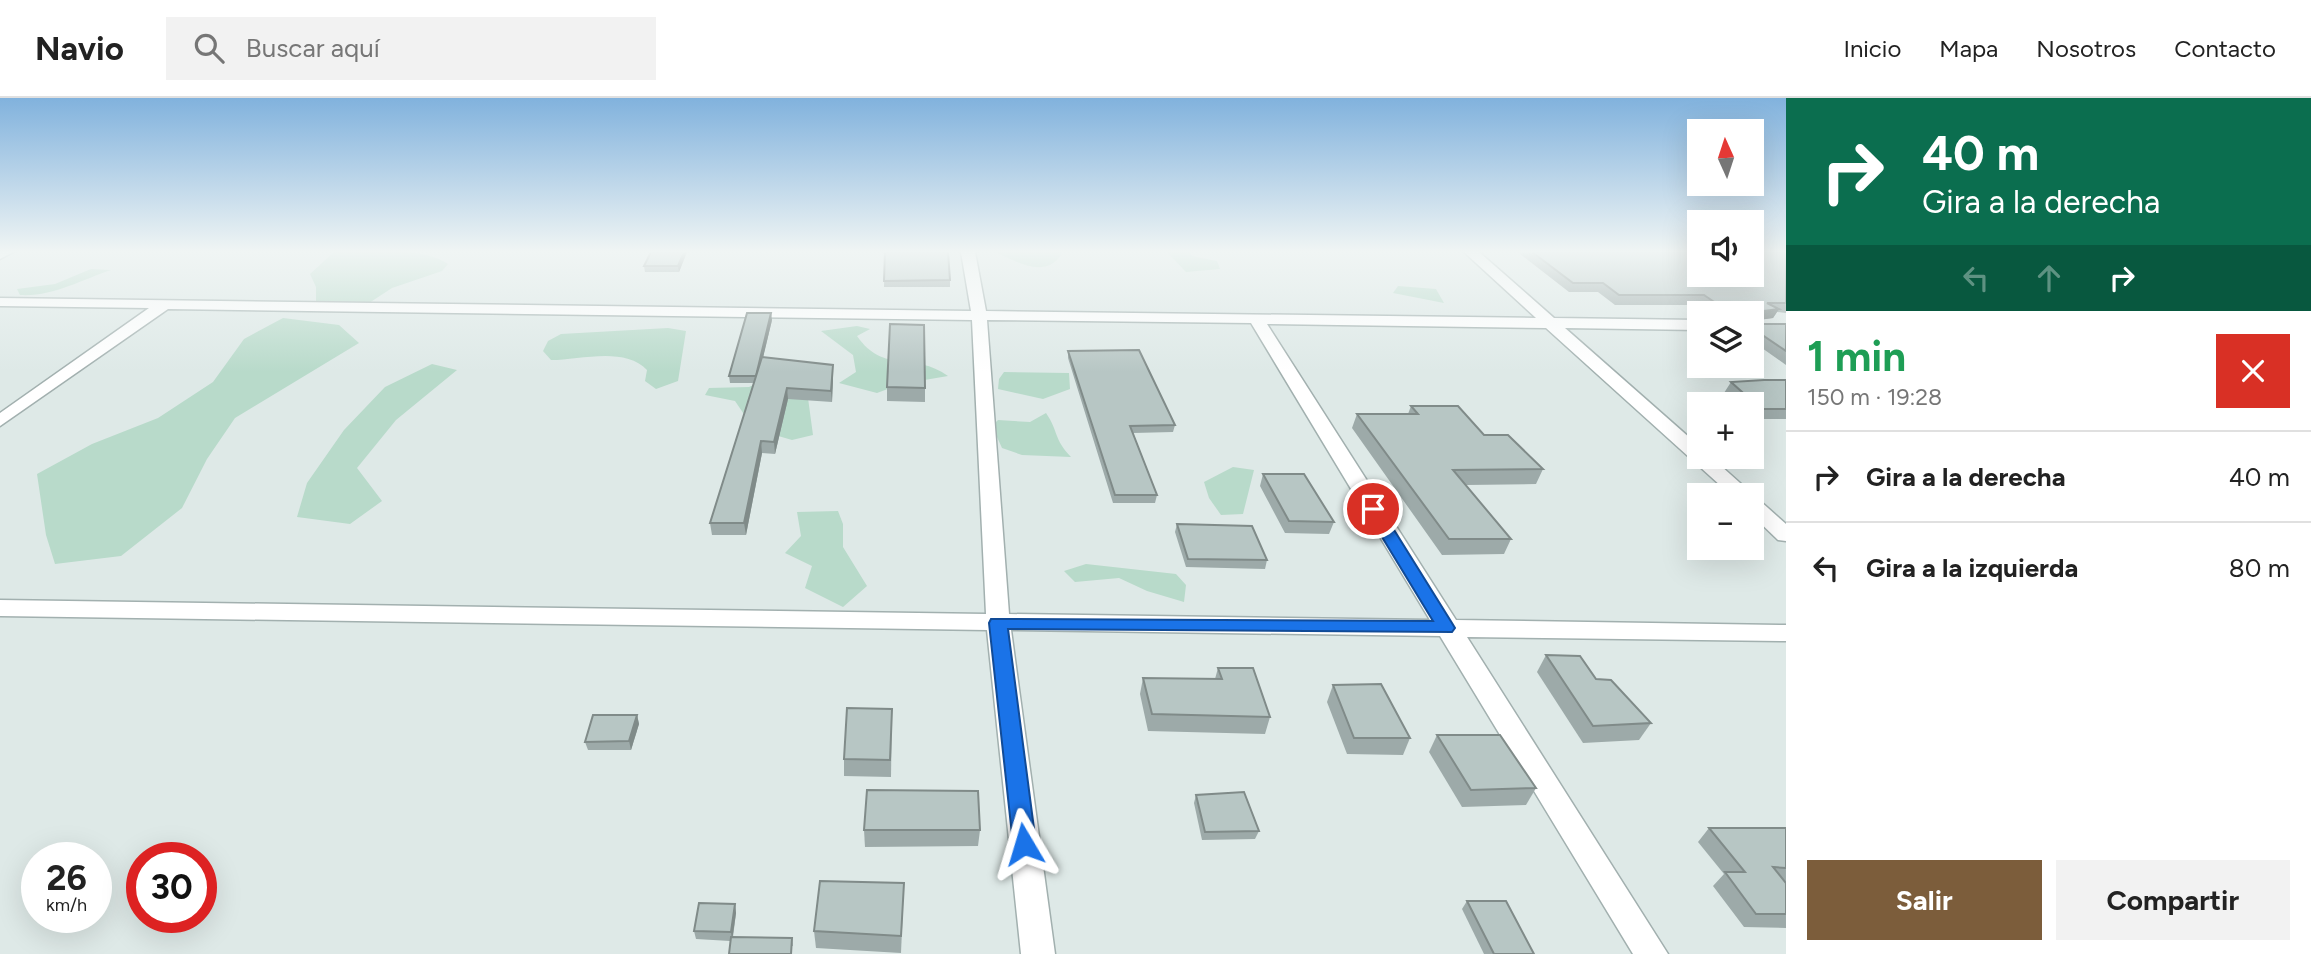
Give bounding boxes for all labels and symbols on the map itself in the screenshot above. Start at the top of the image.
north arrow [1687,119,1764,196]
pin [1343,479,1403,539]
position arrow [987,807,1061,881]
speed limit sign: 30 [126,842,217,933]

